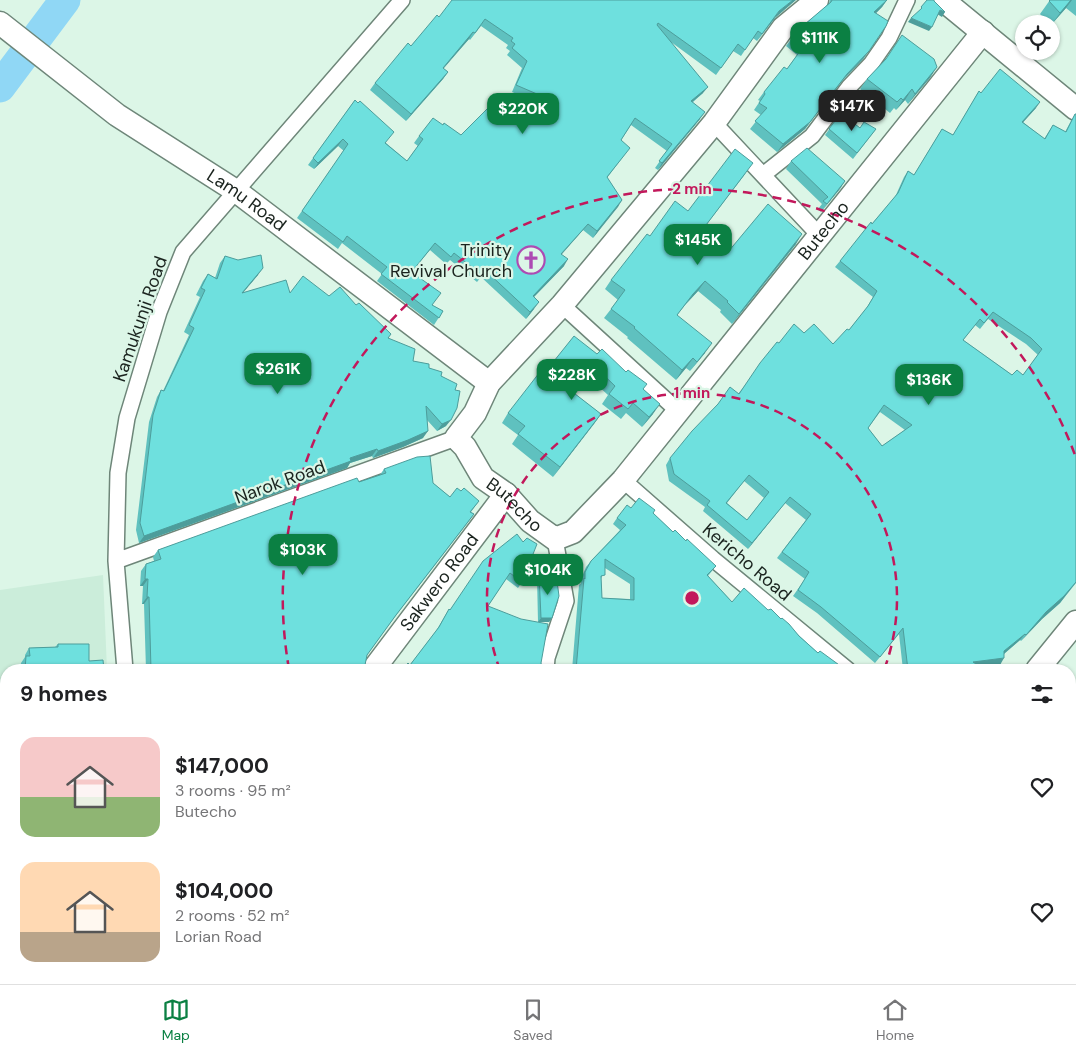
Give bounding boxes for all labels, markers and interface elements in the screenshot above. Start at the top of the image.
map controls [1015,15,1060,60]
button: locate [1015,15,1060,60]
pin: $111K [785,22,855,64]
text: $111K [801,27,839,48]
pin: $147K [817,90,887,132]
pin: $220K [488,92,558,135]
text: $147K [830,95,874,116]
text: $220K [498,98,548,119]
street label: Lamu Road [202,164,291,237]
text: 2 min [672,179,712,199]
street label: Butecho [792,196,855,265]
pin: $145K [663,224,733,266]
text: $145K [675,229,721,250]
place label: Trinity Revival Church [390,238,512,283]
church icon: Trinity Revival Church [516,245,546,275]
street label: Kamukunji Road [107,253,173,385]
pin: $261K [243,352,313,395]
text: $261K [255,358,301,379]
pin: $228K [537,358,607,401]
text: $228K [548,364,596,385]
pin: $136K [894,364,964,406]
text: $136K [906,369,952,390]
text: 1 min [674,383,710,403]
street label: Narok Road [231,454,329,510]
street label: Butecho [482,472,547,538]
street label: Kericho Road [697,518,797,606]
street label: Sakwero Road [395,528,484,636]
pin: $103K [268,534,338,576]
text: $103K [280,539,326,560]
pin: $104K [513,554,583,596]
text: $104K [524,559,572,580]
centre of rings [683,589,701,607]
text: 9 homes [20,680,108,708]
icon: filters [1028,680,1056,708]
text: $147,000 [175,752,269,780]
icon: home [60,757,120,817]
icon: heart [1028,773,1056,801]
text: 3 rooms · 95 m² [175,780,291,801]
text: Butecho [175,801,237,822]
text: $104,000 [175,877,273,905]
icon: home [60,882,120,942]
icon: heart [1028,898,1056,926]
text: 2 rooms · 52 m² [175,905,290,926]
text: Lorian Road [175,926,262,947]
tab: Map [162,996,190,1044]
tab: Saved [513,996,553,1044]
tab: Home [876,996,914,1044]

